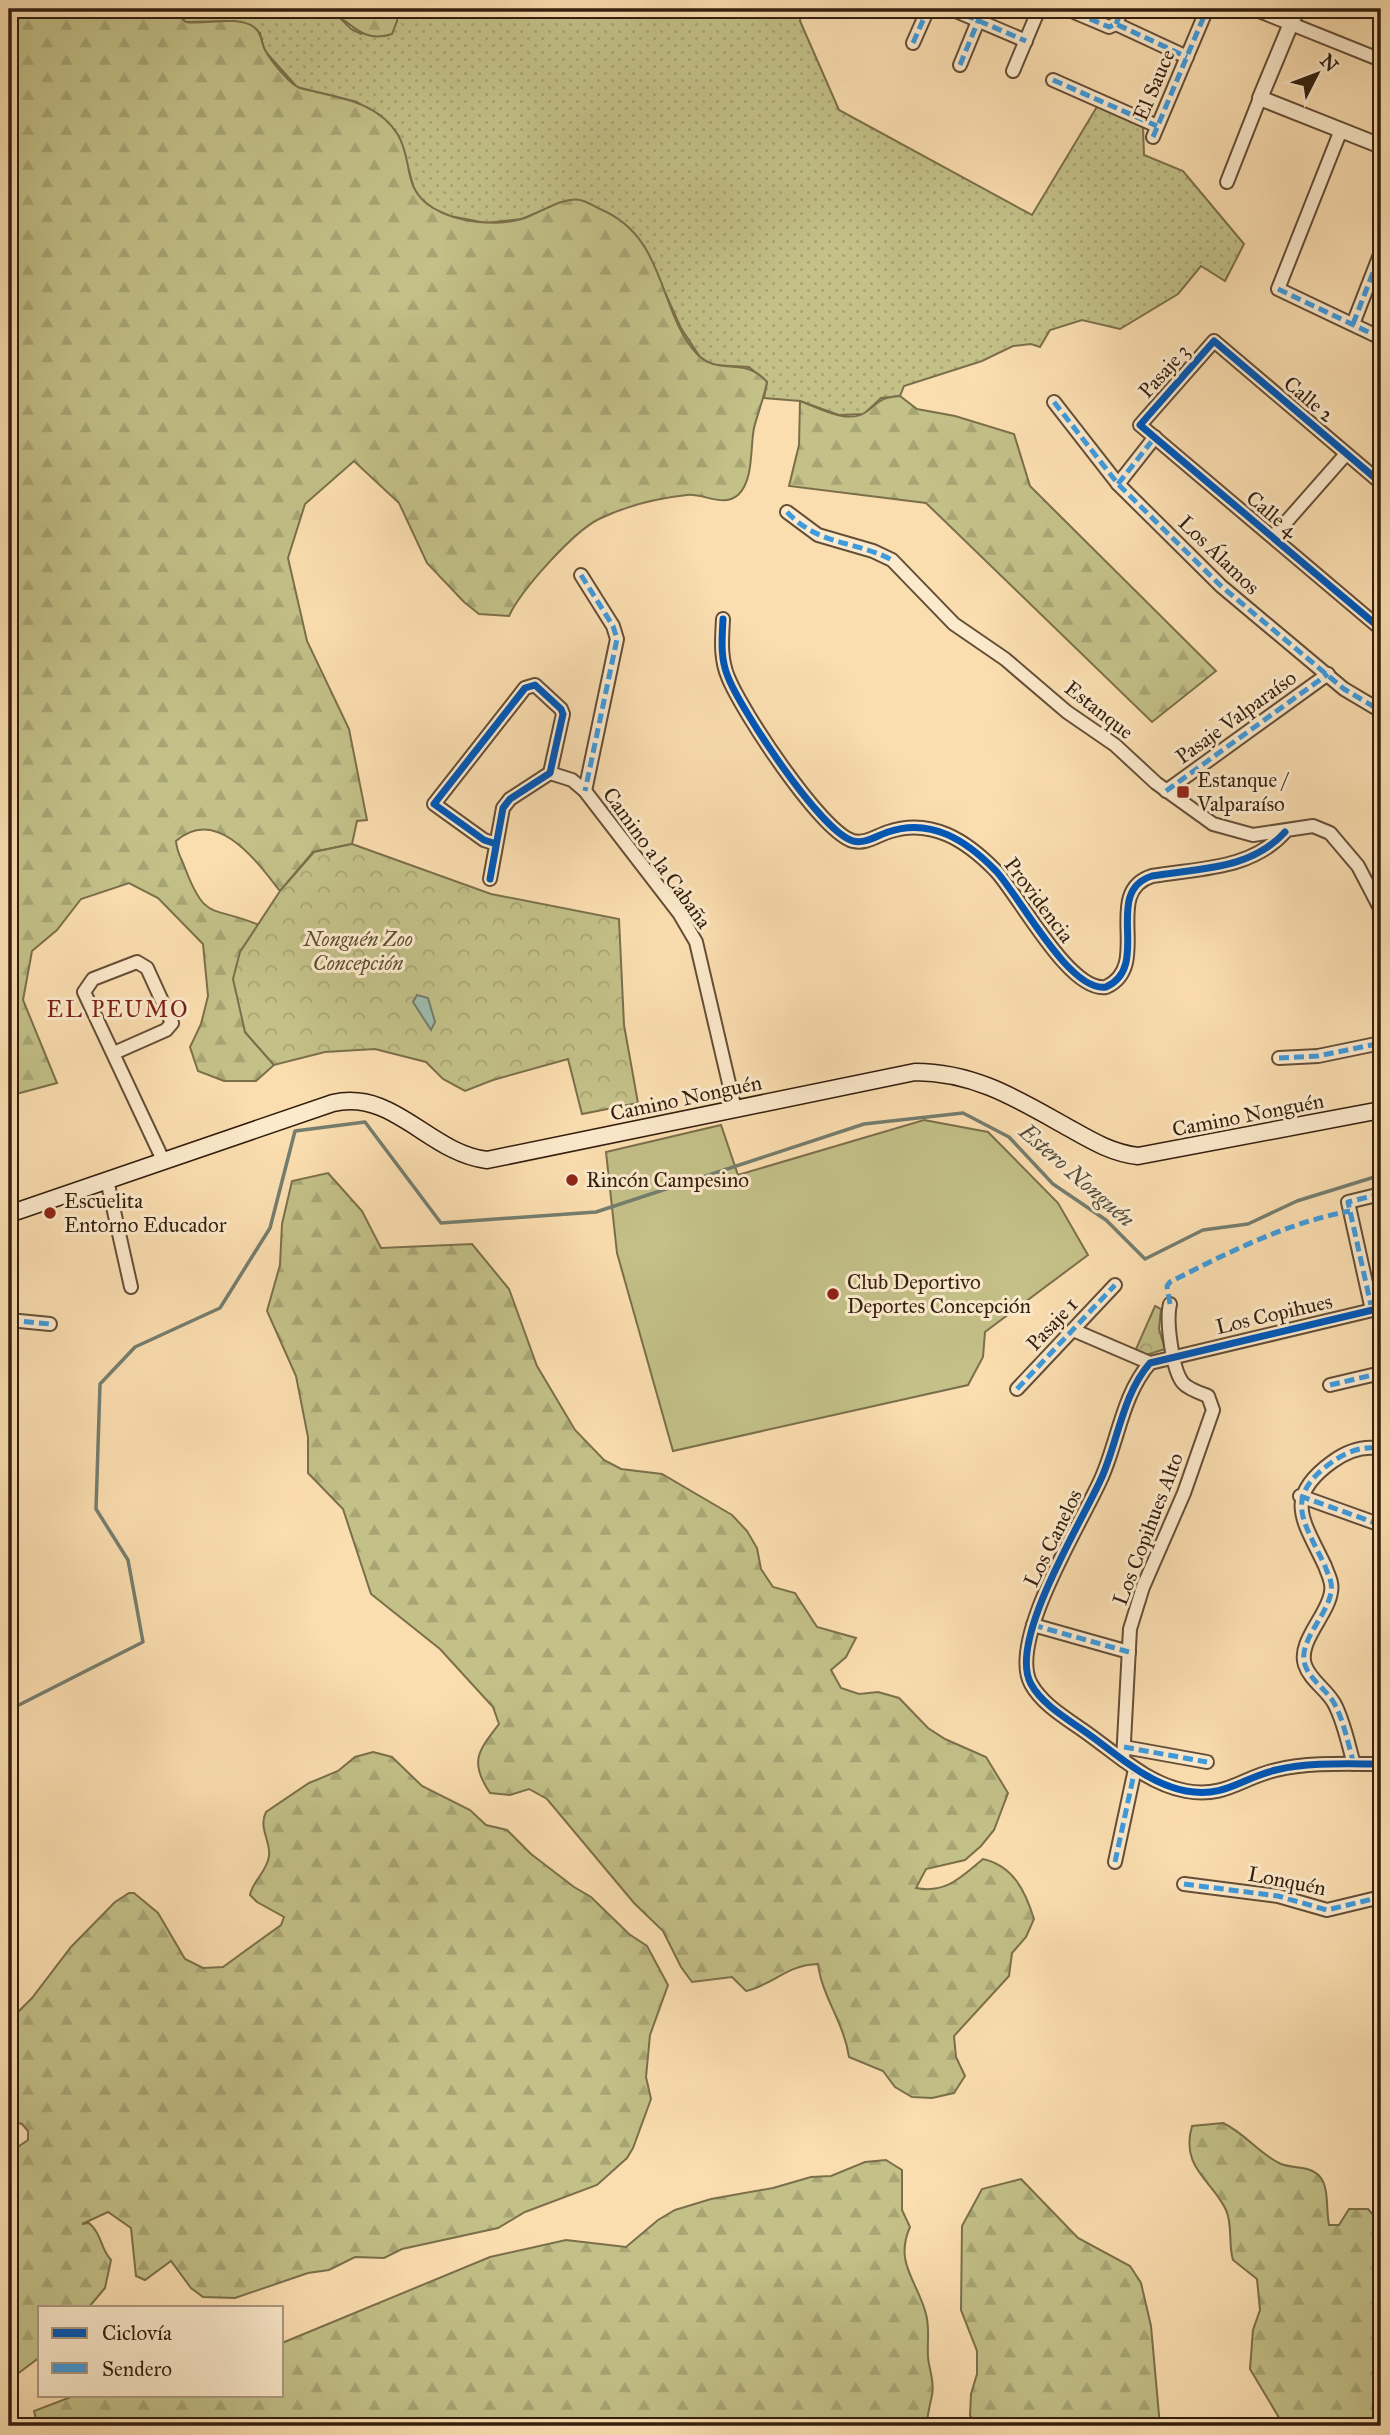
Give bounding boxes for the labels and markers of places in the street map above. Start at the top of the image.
place label: Estanque / Valparaíso [1196,767,1290,817]
marker: Estanque / Valparaíso [1175,784,1191,800]
place label: Rincón Campesino [586,1167,749,1193]
marker: Rincón Campesino [564,1172,580,1188]
place label: Escuelita Entorno Educador [64,1188,227,1238]
marker: Escuelita Entorno Educador [42,1205,58,1221]
place label: Club Deportivo Deportes Concepción [847,1269,1031,1319]
marker: Club Deportivo Deportes Concepción [825,1286,841,1302]

